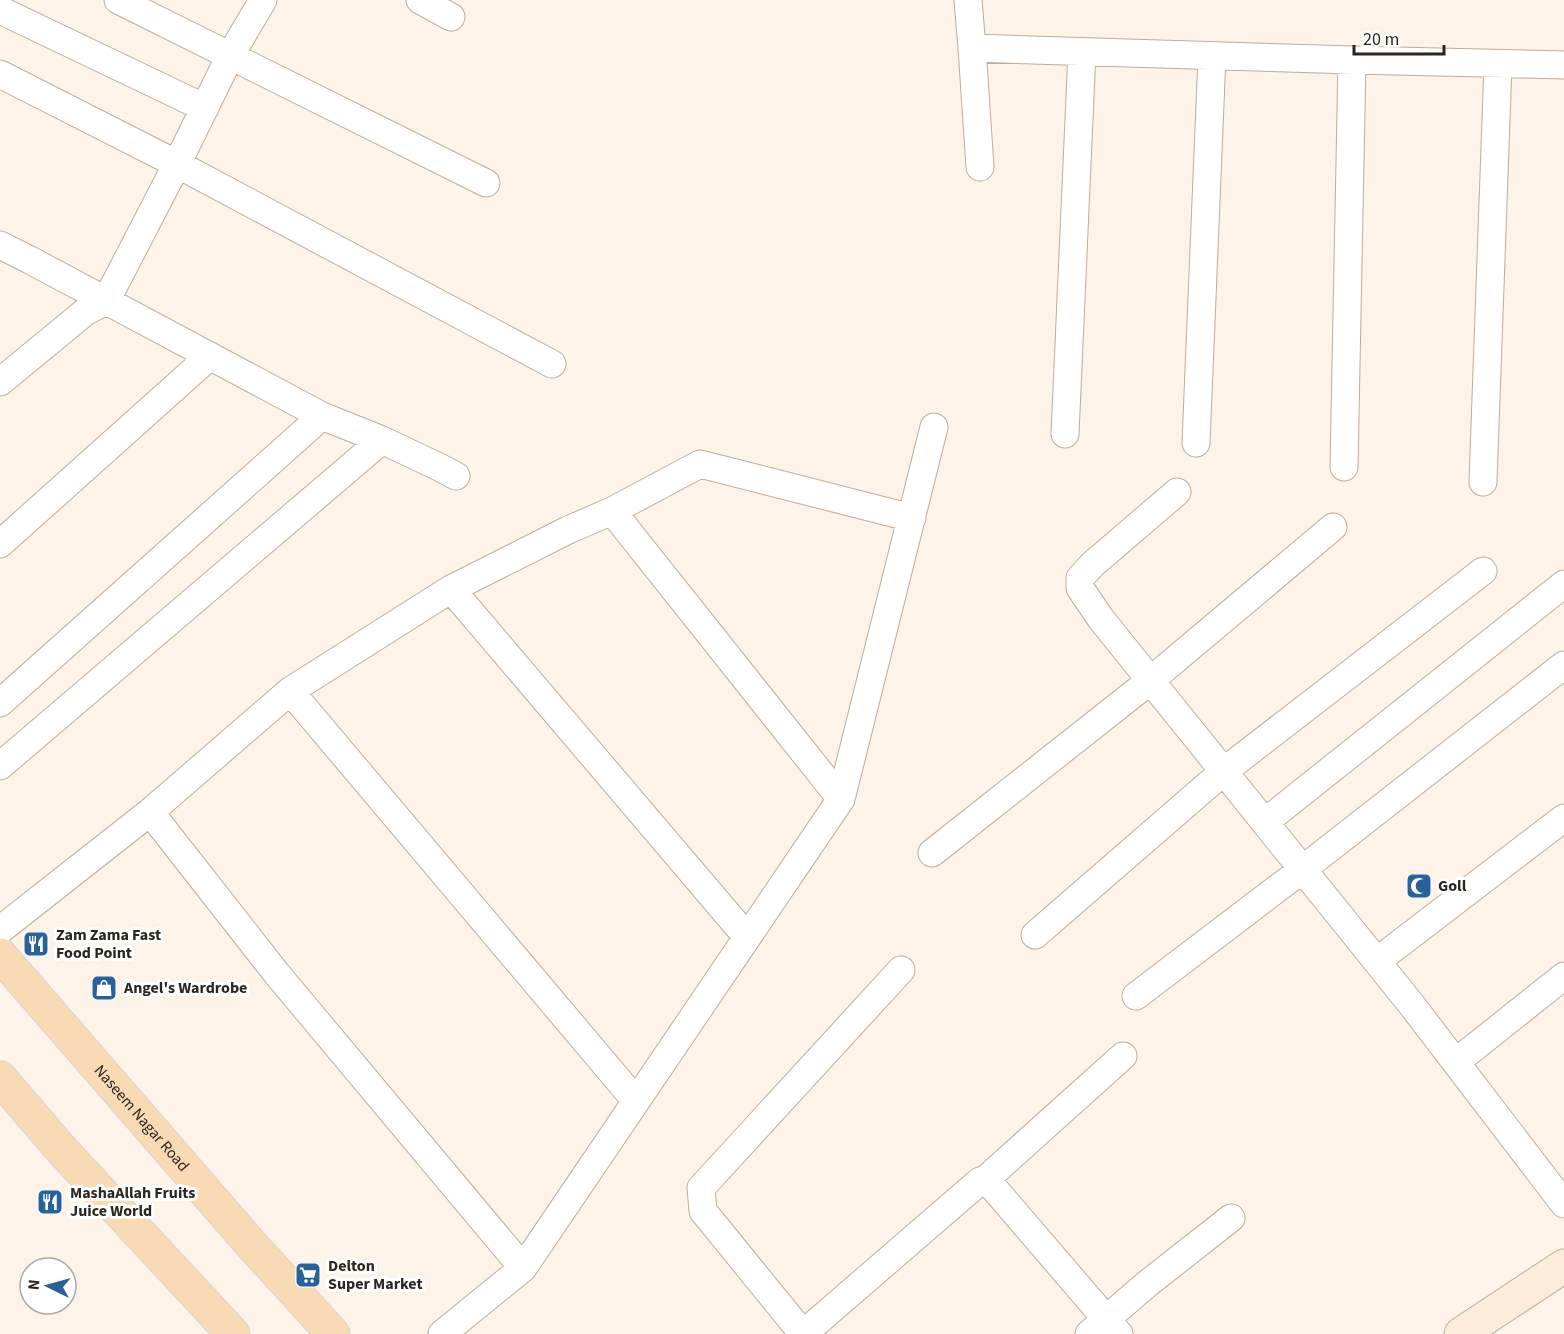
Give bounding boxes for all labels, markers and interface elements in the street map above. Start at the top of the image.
scale bar [1354,18,1444,56]
text: 20 m [1363,27,1399,52]
mosque icon: Goll [1404,871,1434,901]
place label: Goll [1438,875,1467,897]
place label: Zam Zama Fast Food Point [56,924,161,964]
restaurant icon: Zam Zama Fast Food Point [21,929,51,959]
shop icon: Angel's Wardrobe [89,973,119,1003]
place label: Angel's Wardrobe [123,977,247,999]
street label: Naseem Nagar Road [89,1060,194,1176]
place label: MashaAllah Fruits Juice World [70,1182,195,1222]
restaurant icon: MashaAllah Fruits Juice World [35,1187,65,1217]
place label: Delton Super Market [328,1255,423,1295]
north arrow [18,1256,78,1316]
supermarket icon: Delton Super Market [293,1260,323,1290]
text: N [23,1279,45,1291]

